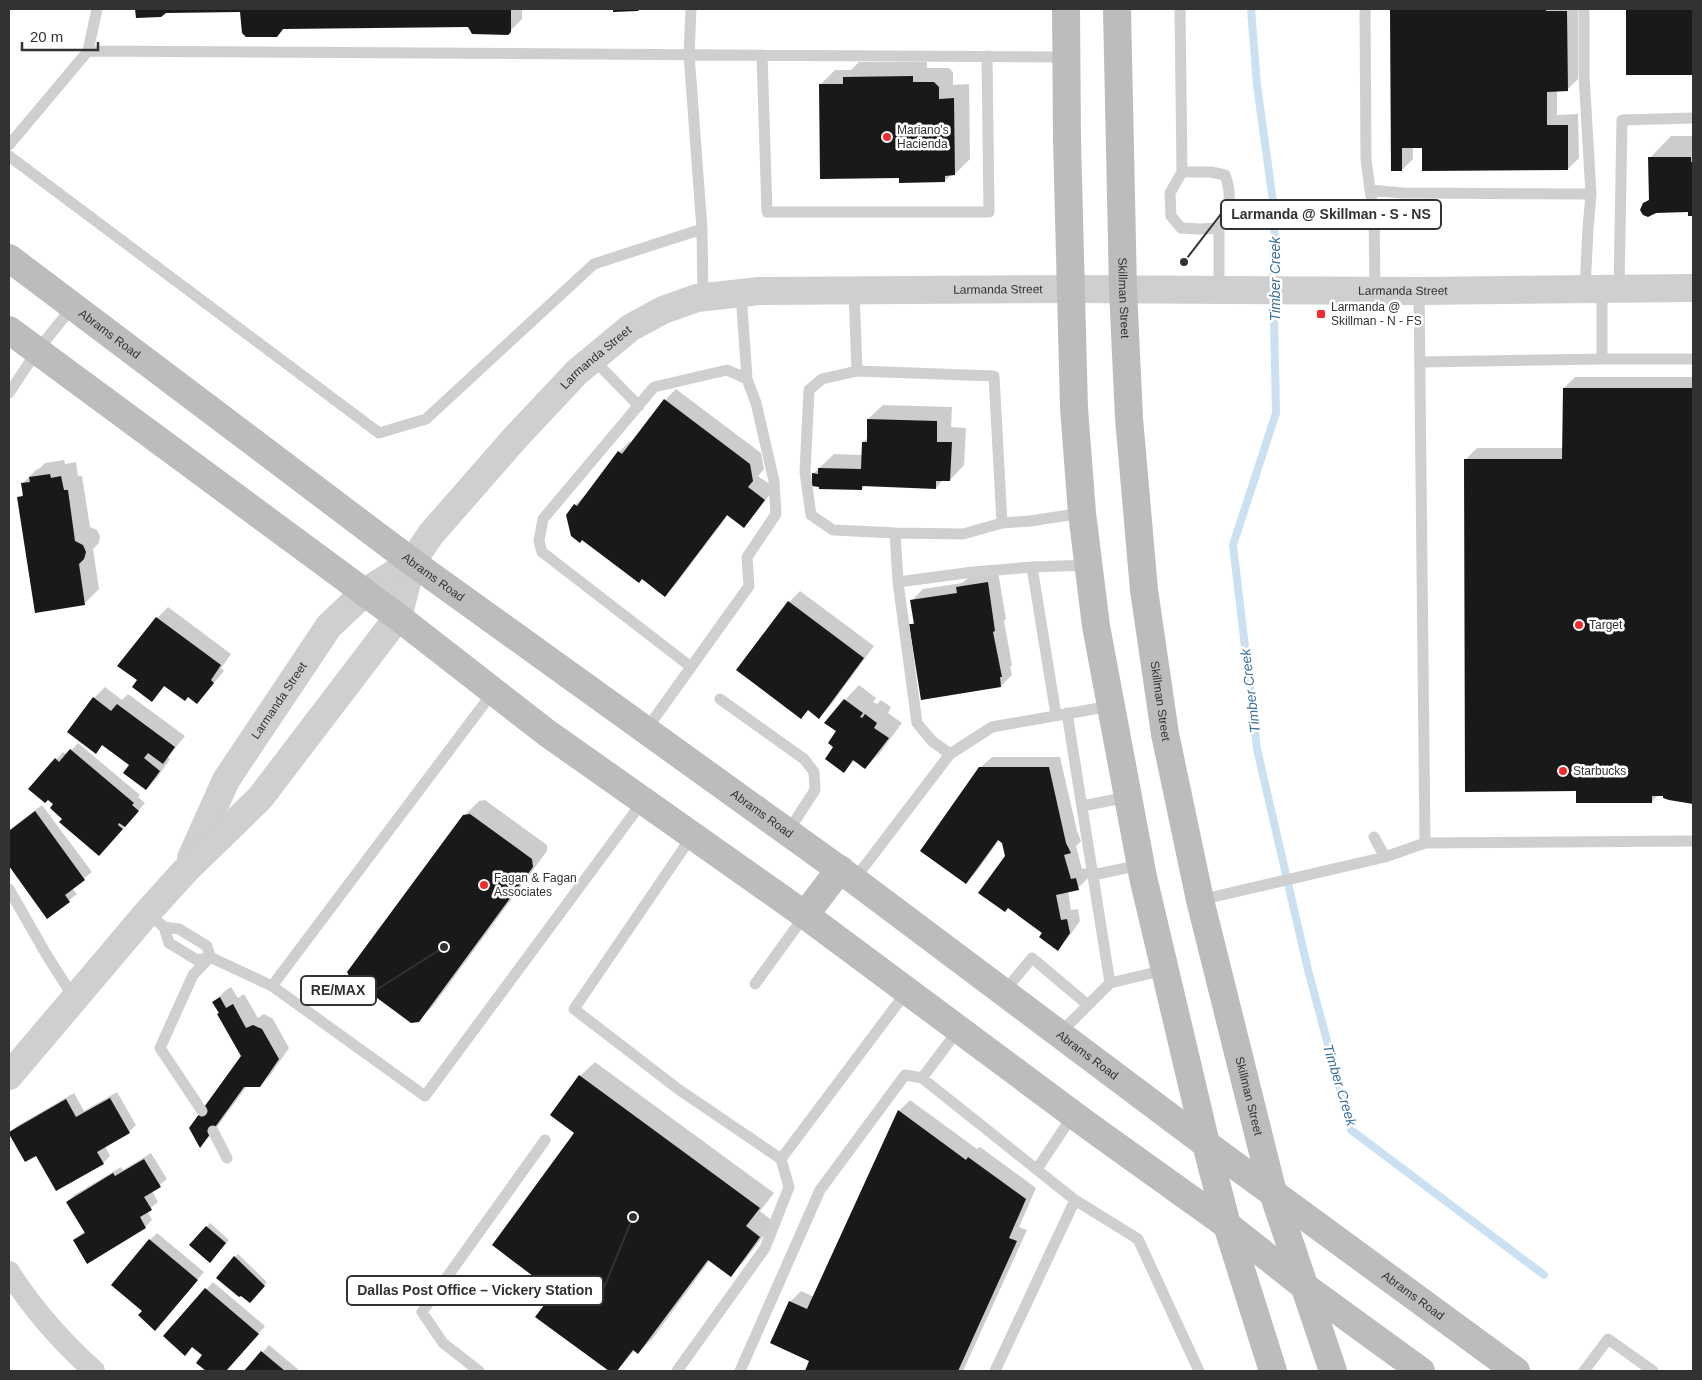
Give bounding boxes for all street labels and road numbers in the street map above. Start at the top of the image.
street label: Skillman Street [1115,257,1132,339]
street label: Larmanda Street [953,282,1043,297]
street label: Larmanda Street [1358,284,1448,298]
street label: Abrams Road [76,306,143,362]
street label: Larmanda Street [558,322,635,392]
street label: Abrams Road [399,550,467,604]
street label: Larmanda Street [248,659,310,742]
street label: Skillman Street [1147,660,1173,743]
street label: Abrams Road [728,787,796,841]
street label: Abrams Road [1054,1027,1121,1083]
street label: Skillman Street [1232,1055,1266,1138]
street label: Abrams Road [1379,1268,1447,1323]

